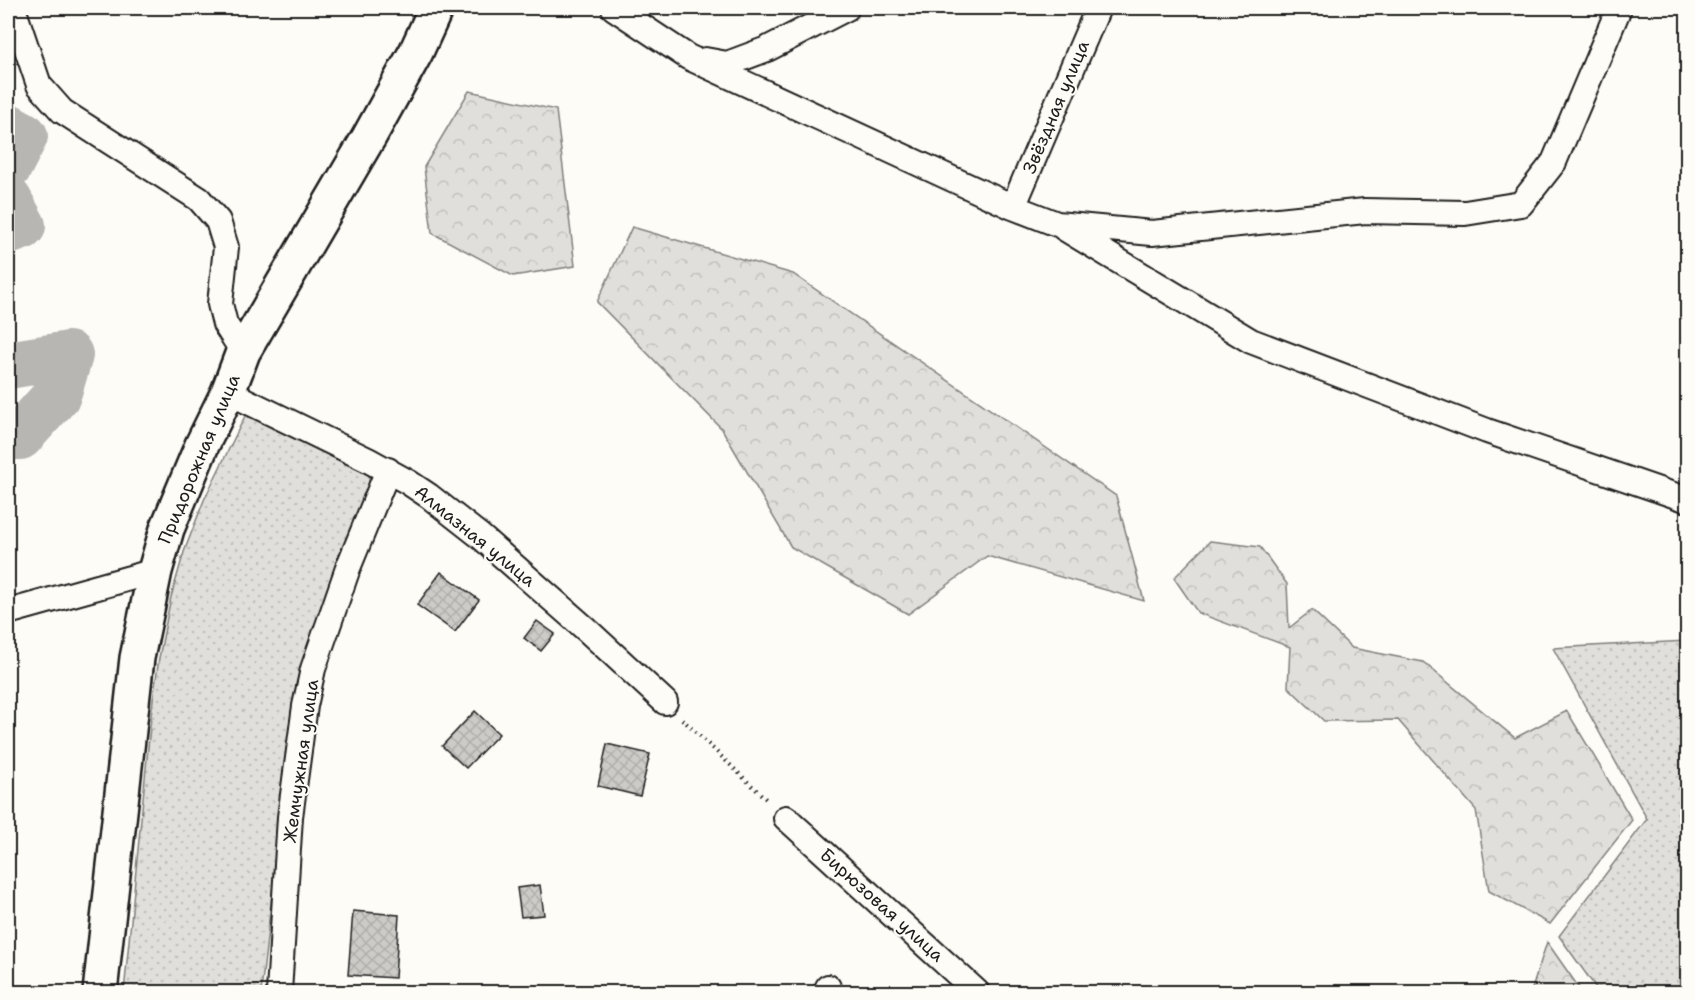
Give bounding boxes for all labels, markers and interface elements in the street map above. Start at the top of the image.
street label: Звёздная улица [1017,37,1095,177]
street label: Придорожная улица [152,370,246,548]
street label: Алмазная улица [409,480,541,592]
street label: Жемчужная улица [278,678,324,844]
street label: Бирюзовая улица [815,843,949,967]

